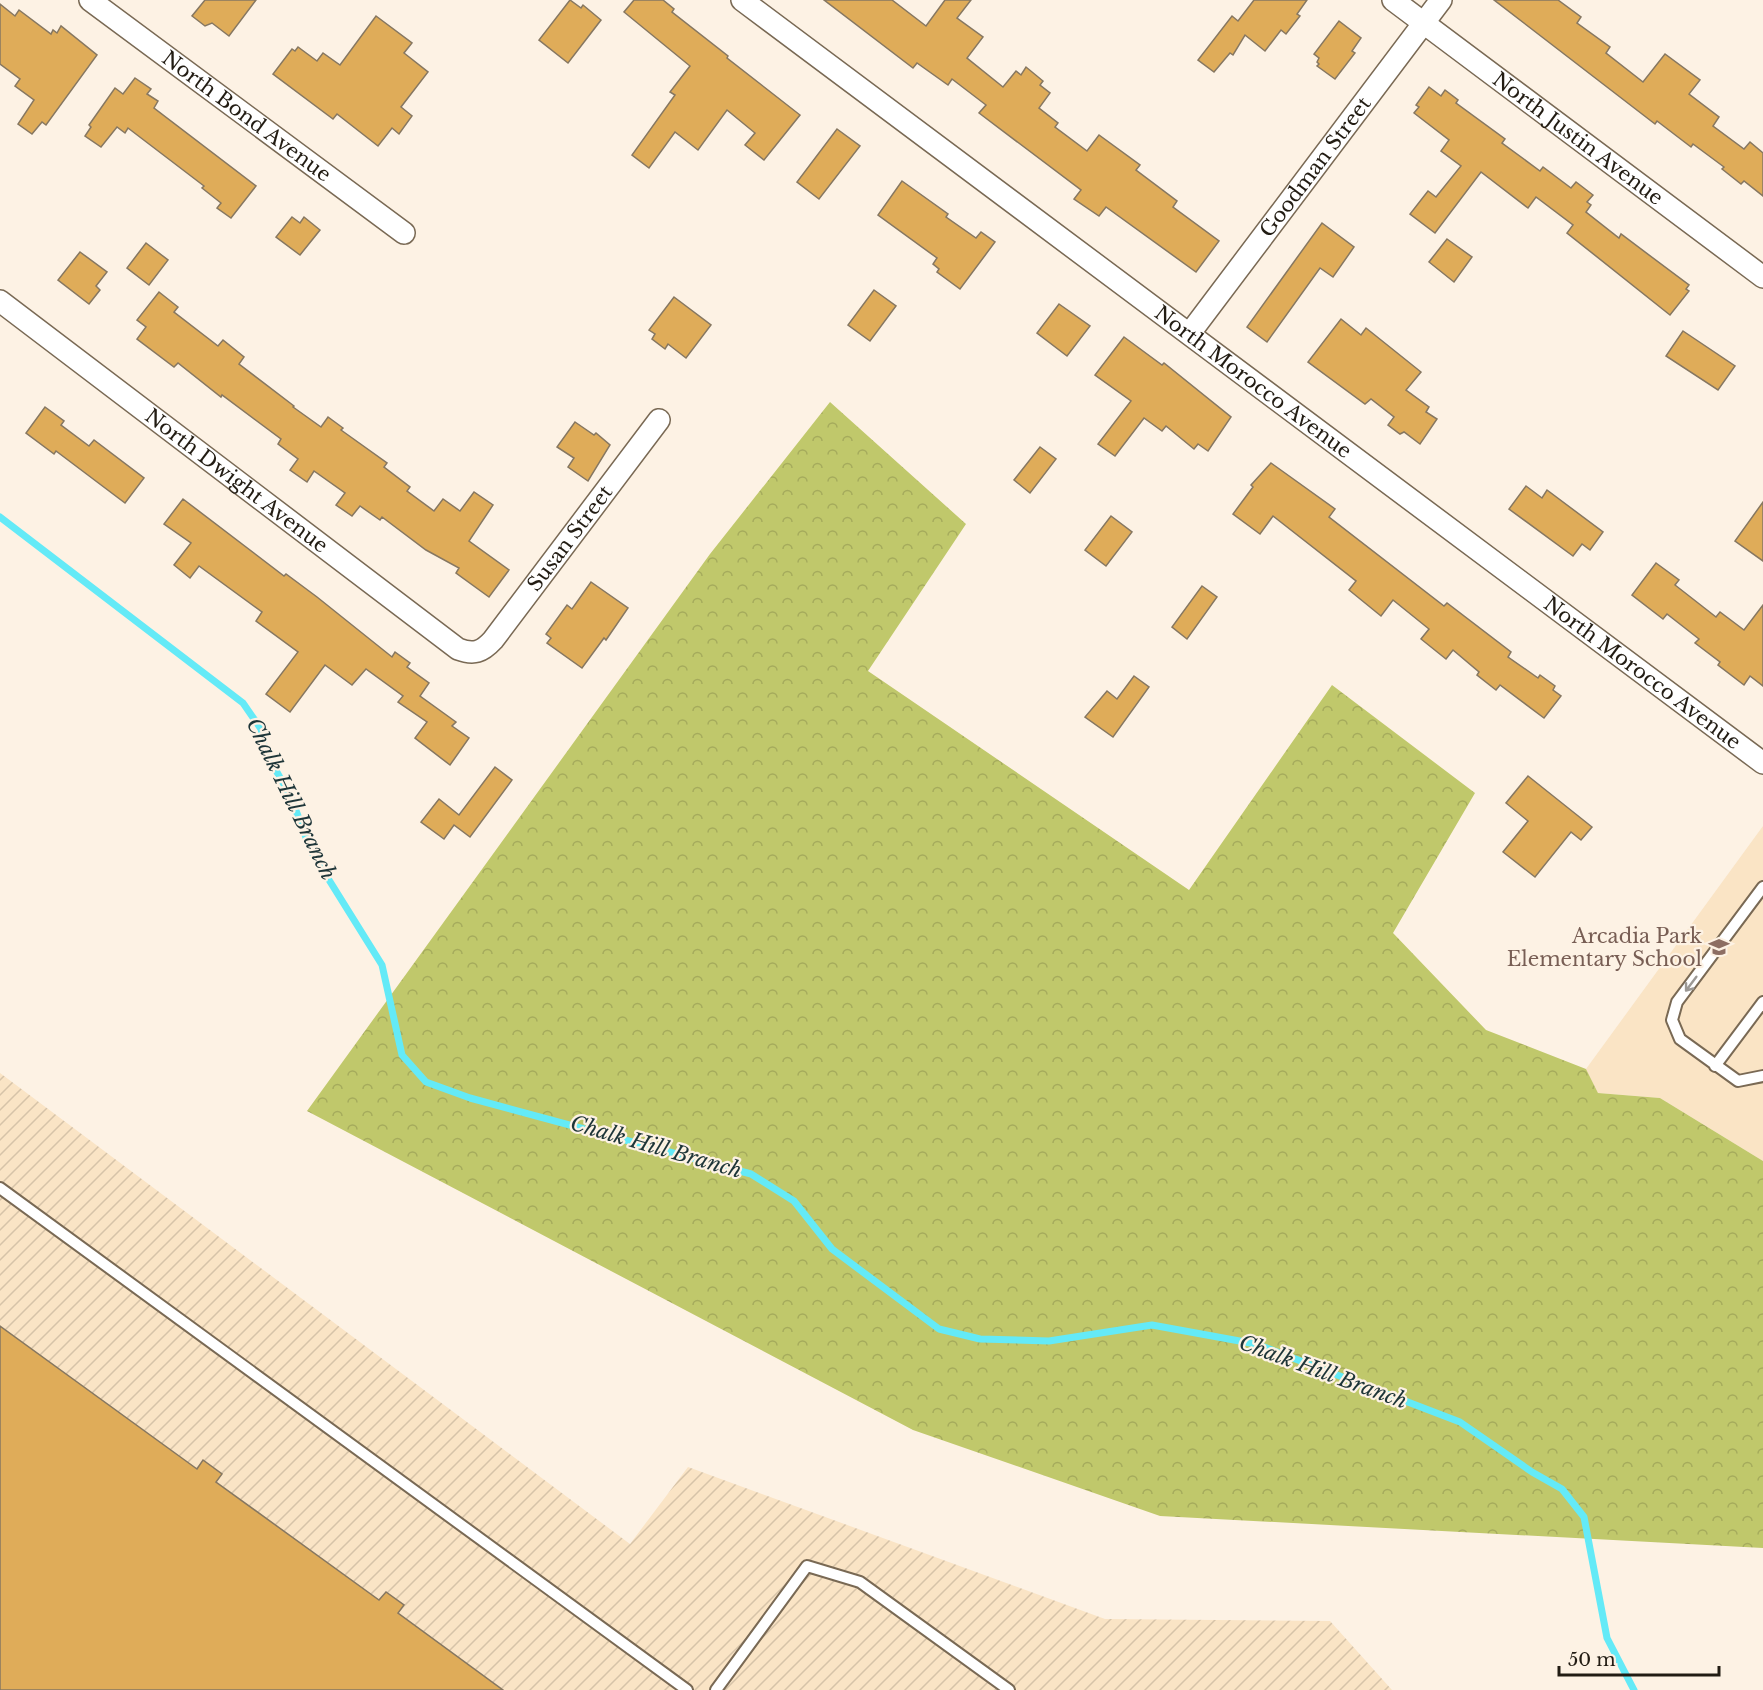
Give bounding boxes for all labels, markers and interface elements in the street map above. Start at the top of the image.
street label: North Bond Avenue [158,46,336,187]
street label: North Justin Avenue [1488,67,1668,210]
street label: Goodman Street [1255,92,1376,242]
street label: North Morocco Avenue [1150,301,1356,463]
street label: North Dwight Avenue [140,404,333,558]
street label: Susan Street [522,480,618,596]
street label: North Morocco Avenue [1539,592,1746,754]
water label: Chalk Hill Branch [241,714,341,884]
place label: Arcadia Park Elementary School [1507,924,1703,971]
school or university icon: Arcadia Park Elementary School [1707,935,1731,959]
one-way arrow [1684,976,1697,992]
water label: Chalk Hill Branch [567,1110,745,1184]
water label: Chalk Hill Branch [1235,1330,1411,1414]
scale bar [1559,1639,1720,1677]
text: 50 m [1568,1649,1616,1671]

